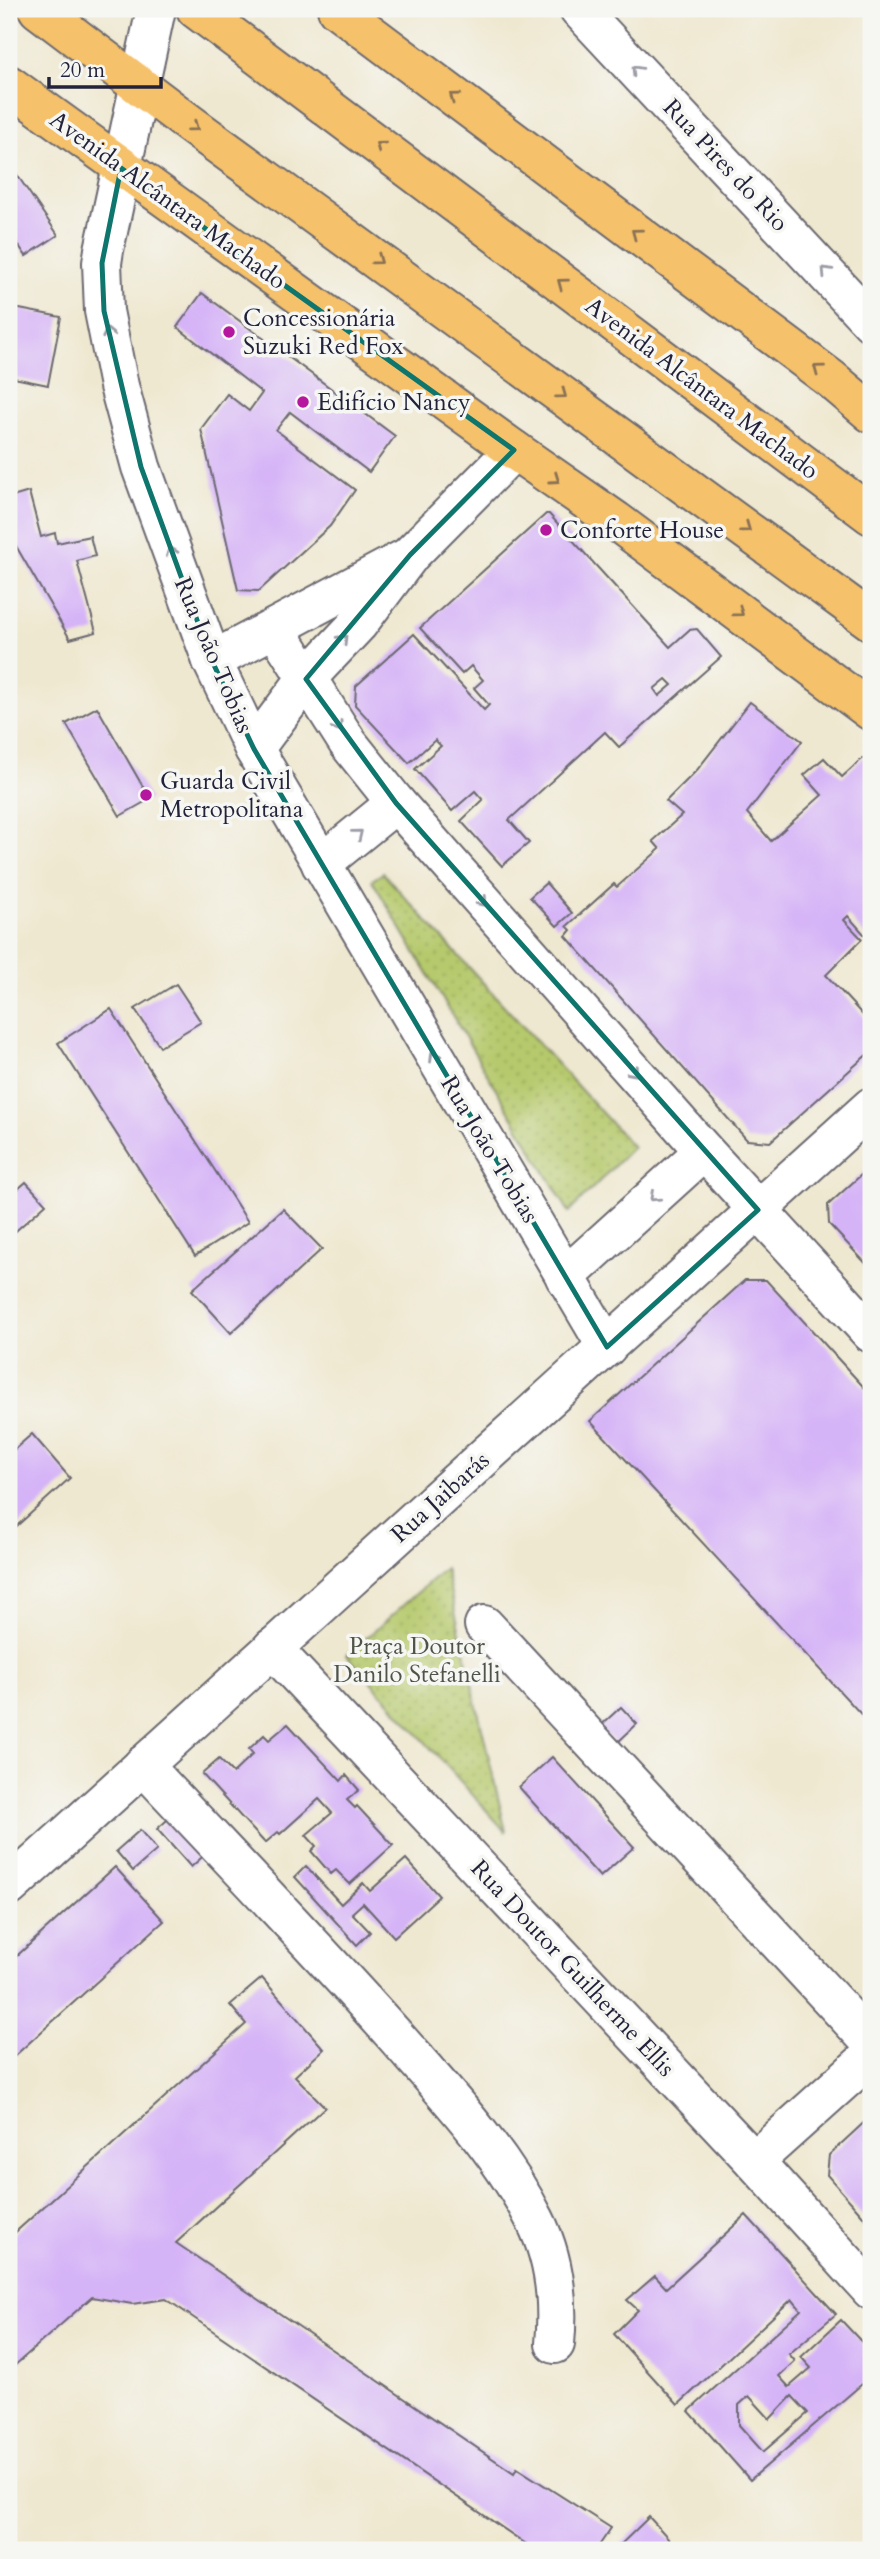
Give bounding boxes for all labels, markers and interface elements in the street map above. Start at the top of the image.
scale bar [49,46,161,90]
text: 20 m [60,56,105,85]
one-way arrow [632,65,645,78]
one-way arrow [449,92,462,105]
street label: Rua Pires do Rio [656,92,796,239]
street label: Avenida Alcântara Machado [43,103,293,298]
one-way arrow [186,118,199,131]
one-way arrow [375,142,388,155]
one-way arrow [632,229,644,241]
one-way arrow [370,252,383,264]
one-way arrow [821,266,834,279]
one-way arrow [557,279,570,291]
street label: Avenida Alcântara Machado [578,289,825,487]
place label: Concessionária Suzuki Red Fox [243,302,404,363]
marker: Concessionária Suzuki Red Fox [221,324,237,340]
one-way arrow [102,327,117,339]
one-way arrow [814,365,826,378]
place label: Edifício Nancy [317,386,471,419]
one-way arrow [554,386,567,398]
marker: Edifício Nancy [295,394,311,410]
one-way arrow [547,471,560,483]
place label: Conforte House [560,514,724,547]
one-way arrow [738,520,750,533]
marker: Conforte House [538,522,554,538]
one-way arrow [166,546,180,558]
street label: Rua João Tobias [166,572,261,738]
one-way arrow [731,604,744,617]
one-way arrow [335,634,348,647]
one-way arrow [329,720,342,733]
place label: Guarda Civil Metropolitana [160,765,304,826]
marker: Guarda Civil Metropolitana [138,787,154,803]
one-way arrow [350,830,363,842]
one-way arrow [475,894,487,907]
one-way arrow [430,1051,443,1064]
one-way arrow [626,1064,639,1077]
street label: Rua João Tobias [433,1070,547,1229]
one-way arrow [649,1189,662,1201]
street label: Rua Jaibarás [384,1444,497,1551]
park label: Praça Doutor Danilo Stefanelli [333,1630,501,1691]
street label: Rua Doutor Guilherme Ellis [463,1853,682,2084]

